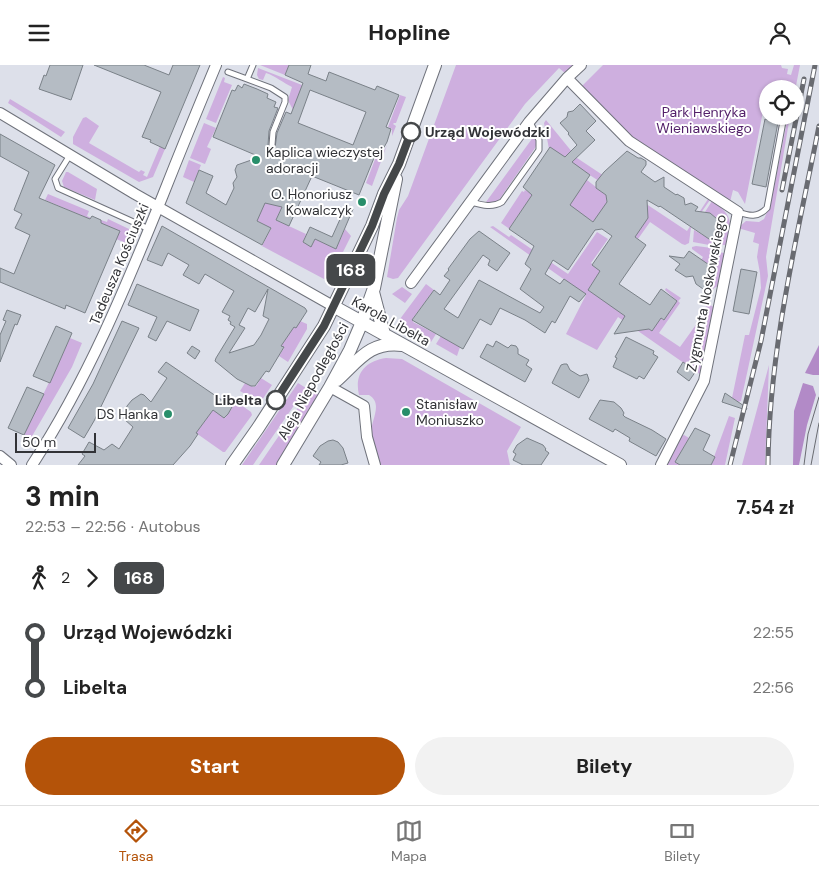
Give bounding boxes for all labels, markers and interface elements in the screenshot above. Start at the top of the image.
text: Hopline [368,18,451,47]
icon: menu [25,19,53,47]
icon: person [766,19,794,47]
map controls [759,80,804,125]
button: locate [759,80,804,125]
park label: Park Henryka Wieniawskiego [656,103,752,137]
marker: Urząd Wojewódzki [401,122,421,142]
place label: Urząd Wojewódzki [425,123,550,141]
place label: Kaplica wieczystej adoracji [266,143,383,177]
marker: Kaplica wieczystej adoracji [250,154,262,166]
place label: O. Honoriusz Kowalczyk [271,185,352,219]
marker: O. Honoriusz Kowalczyk [356,196,368,208]
street label: Tadeusza Kościuszki [85,201,153,327]
street label: Zygmunta Noskowskiego [682,213,730,373]
line badge: 168 [322,254,380,286]
text: 168 [336,258,366,282]
street label: Karola Libelta [349,292,433,350]
street label: Aleja Niepodległości [273,319,353,443]
marker: Libelta [266,390,286,410]
place label: Libelta [215,391,262,409]
place label: Stanisław Moniuszko [416,395,484,429]
place label: DS Hanka [97,405,158,423]
marker: Stanisław Moniuszko [400,406,412,418]
marker: DS Hanka [162,408,174,420]
scale bar [15,430,96,453]
text: 50 m [22,433,56,451]
text: 3 min [25,478,100,515]
text: 7.54 zł [737,495,794,520]
text: 22:53 – 22:56 · Autobus [25,516,201,537]
icon: walk [25,564,53,592]
icon: forward [78,564,106,592]
text: 168 [124,566,154,590]
text: 2 [61,567,70,588]
text: Urząd Wojewódzki [63,620,232,645]
text: 22:55 [753,622,794,643]
text: Libelta [63,675,127,700]
text: 22:56 [753,677,794,698]
button: Start [25,737,405,795]
button: Bilety [415,737,794,795]
tab: Trasa [119,817,153,865]
tab: Mapa [391,817,427,865]
tab: Bilety [664,817,700,865]

